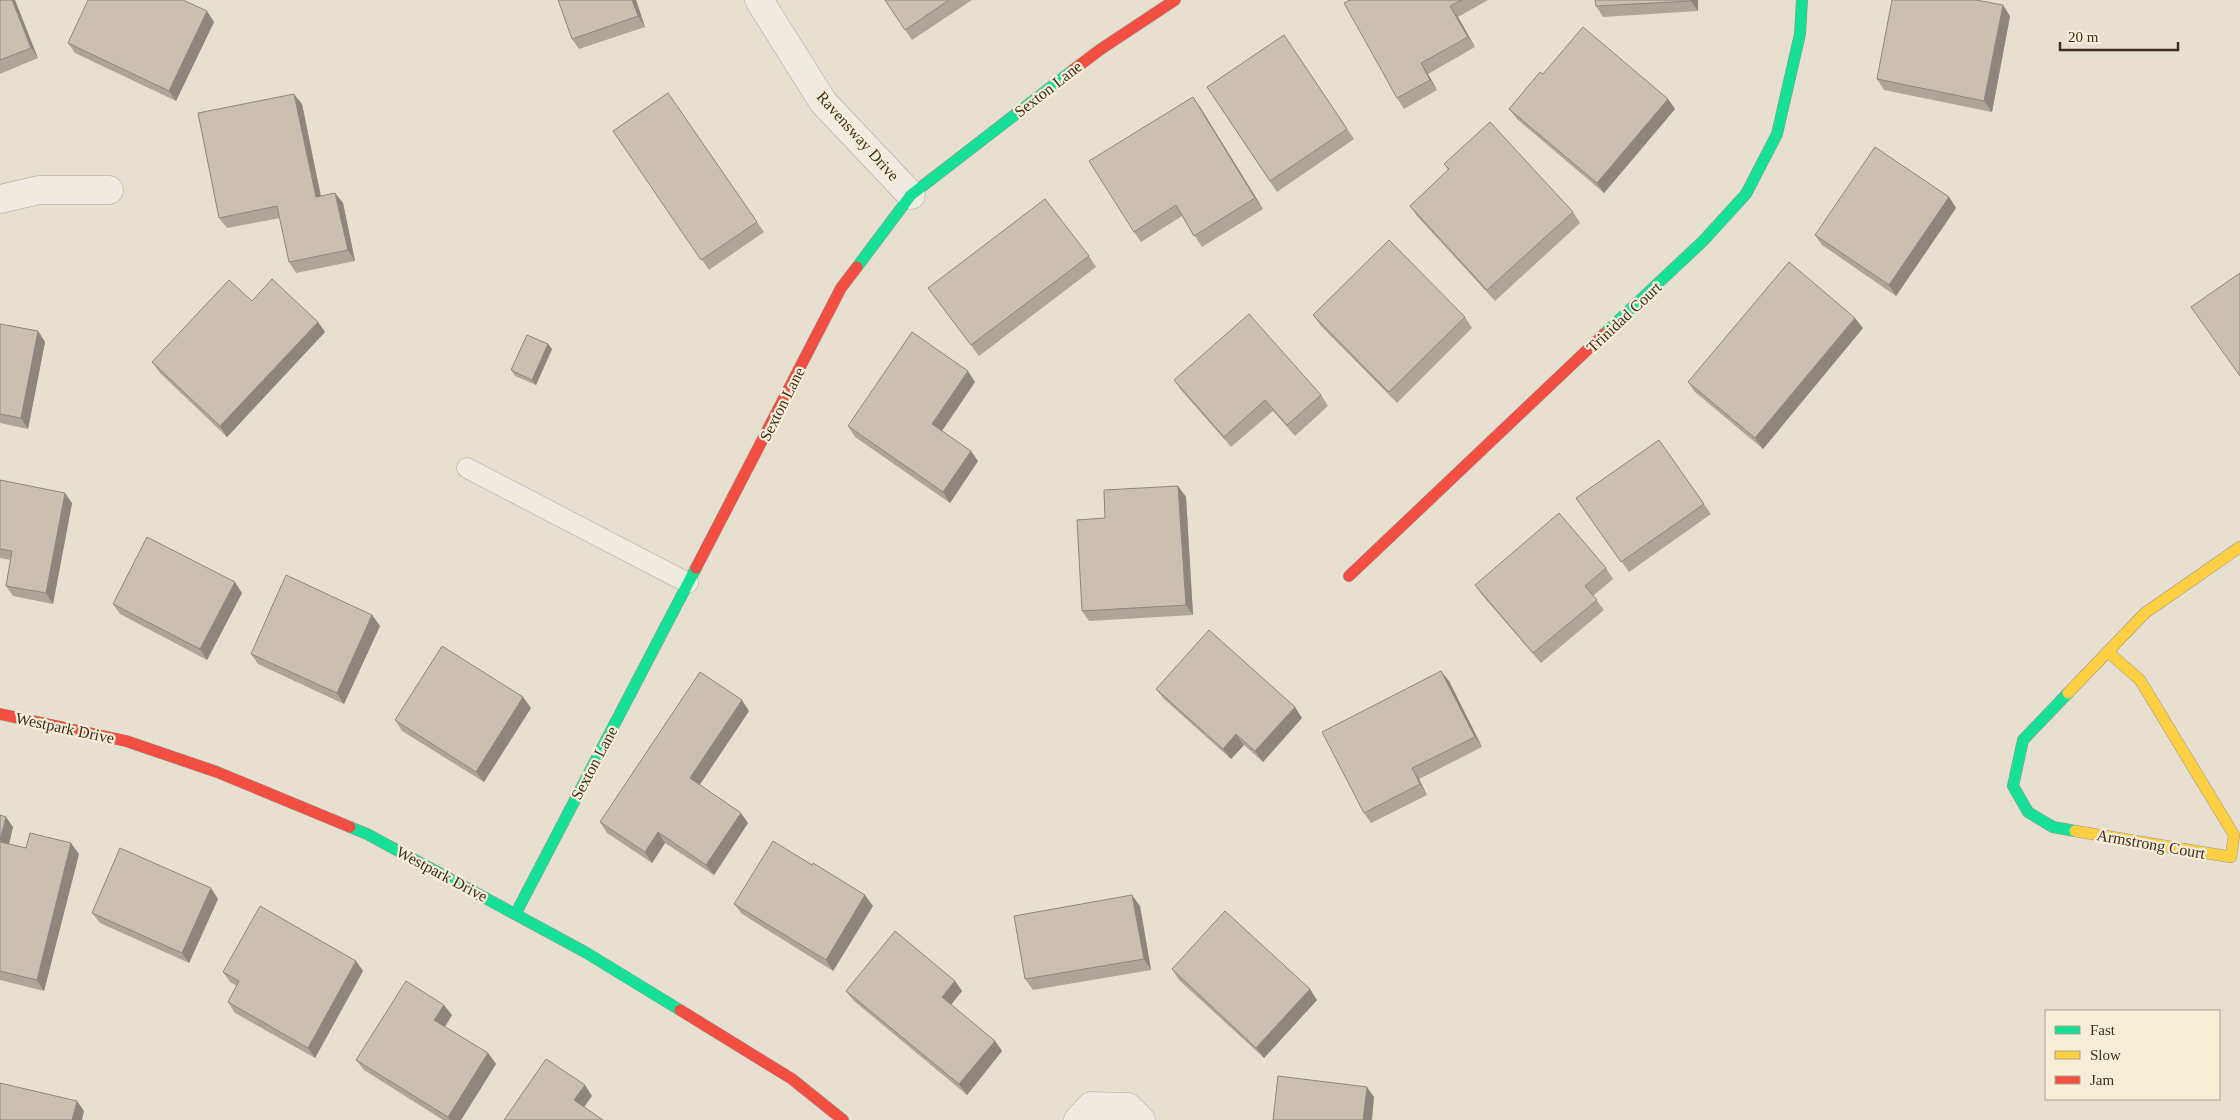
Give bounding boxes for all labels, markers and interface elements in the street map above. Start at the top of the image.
scale bar [2060,20,2178,52]
text: 20 m [2068,29,2099,45]
street label: Sexton Lane [1011,58,1085,120]
street label: Ravensway Drive [813,88,903,185]
street label: Trinidad Court [1583,278,1665,356]
street label: Sexton Lane [756,364,808,444]
street label: Westpark Drive [14,709,116,748]
street label: Sexton Lane [568,724,620,802]
street label: Armstrong Court [2095,826,2207,863]
street label: Westpark Drive [393,843,490,906]
legend [2045,1010,2220,1100]
text: Fast [2090,1022,2116,1038]
text: Slow [2090,1047,2121,1063]
text: Jam [2090,1072,2114,1088]

